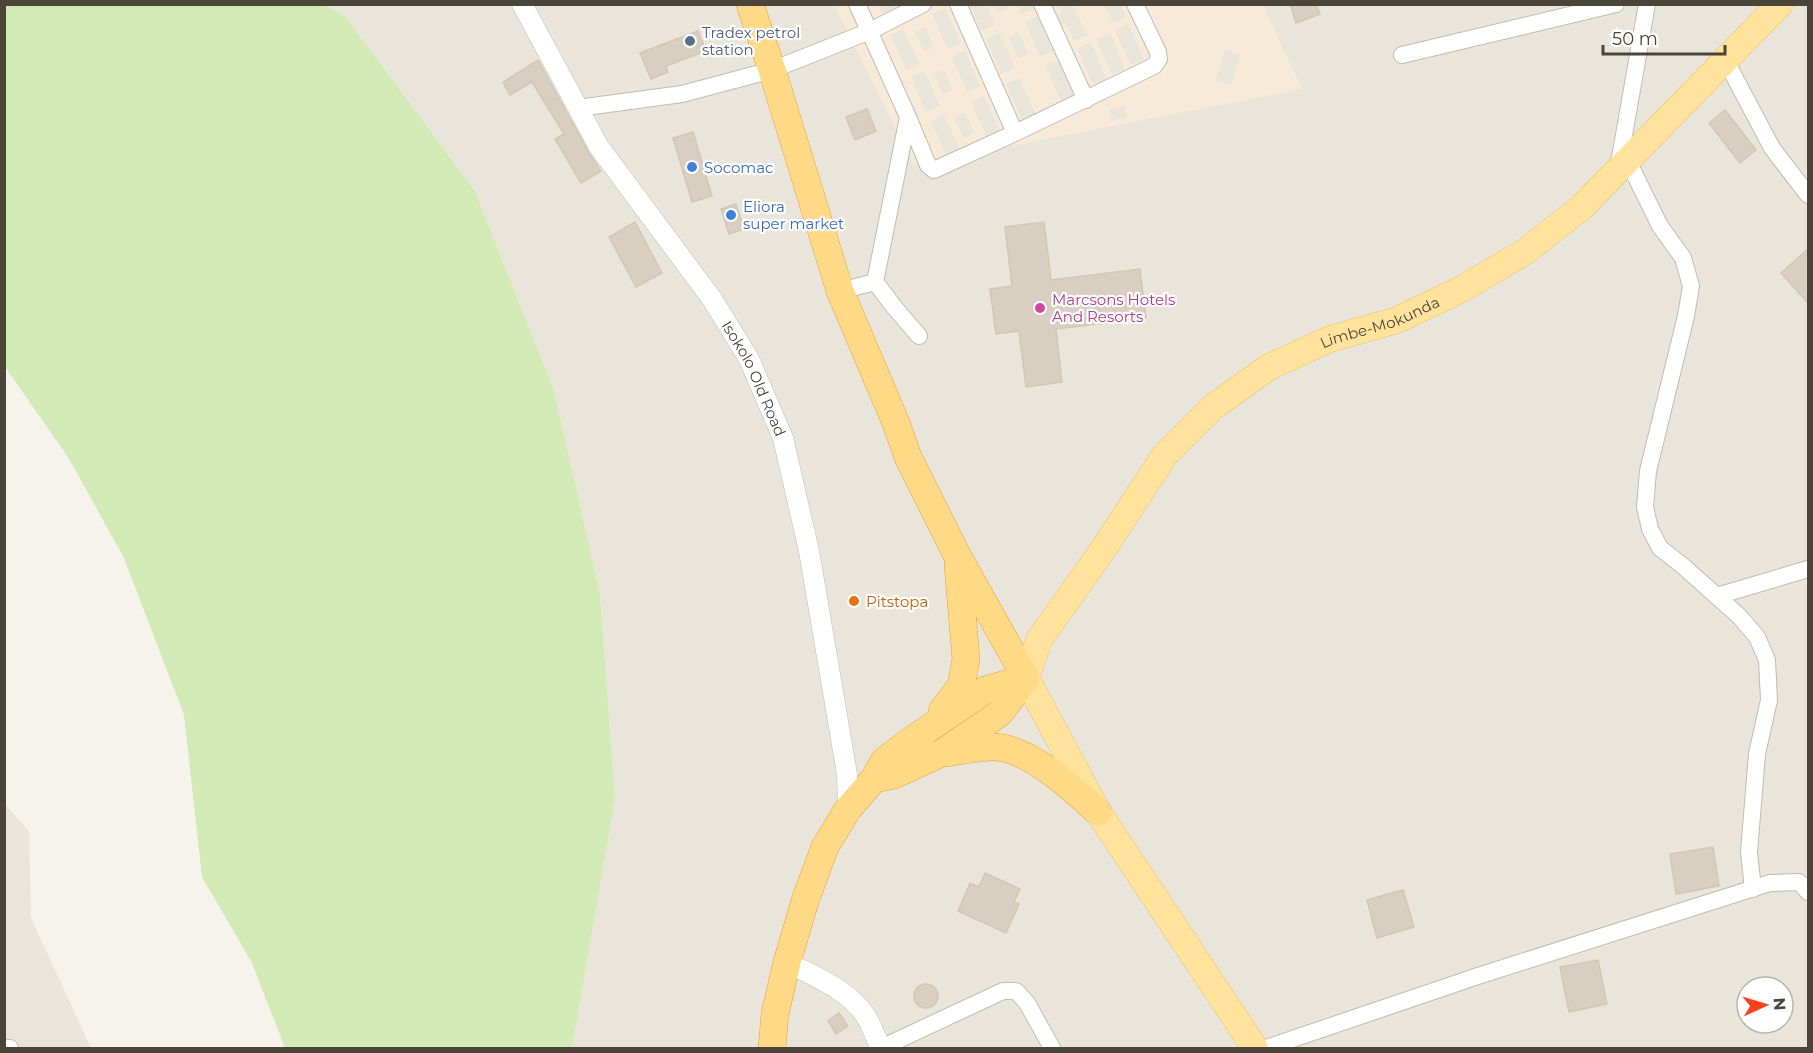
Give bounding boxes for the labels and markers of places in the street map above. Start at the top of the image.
place label: Tradex petrol station [702,23,800,59]
marker: Tradex petrol station [683,34,697,48]
place label: Socomac [704,158,774,177]
marker: Socomac [685,160,699,174]
place label: Eliora super market [743,197,844,233]
marker: Eliora super market [724,208,738,222]
place label: Marcsons Hotels And Resorts [1052,290,1175,326]
marker: Marcsons Hotels And Resorts [1033,301,1047,315]
place label: Pitstopa [866,592,928,611]
marker: Pitstopa [847,594,861,608]

